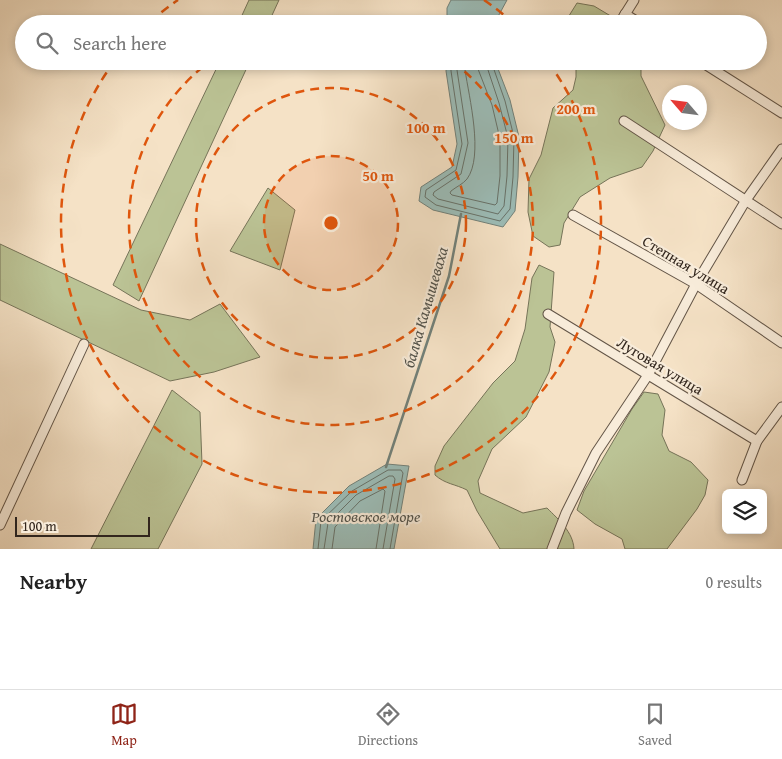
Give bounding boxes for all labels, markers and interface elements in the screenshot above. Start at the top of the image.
search box [15,15,767,70]
icon: search [33,29,61,57]
text: Search here [73,29,167,57]
north arrow [662,85,707,130]
text: 200 m [556,98,596,119]
text: 100 m [406,117,446,138]
text: 150 m [494,127,534,148]
text: 50 m [362,165,394,186]
centre of rings [322,214,340,232]
street label: Степная улица [639,230,734,299]
water label: балка Камышеваха [396,243,454,370]
street label: Луговая улица [613,332,708,400]
map controls [722,489,767,534]
button: layers [722,489,767,534]
water label: Ростовское море [311,504,421,528]
scale bar [15,514,150,537]
text: 100 m [22,516,57,536]
text: Nearby [20,566,87,597]
text: 0 results [705,570,762,594]
tab: Map [110,700,138,750]
tab: Directions [358,700,418,750]
tab: Saved [638,700,672,750]

